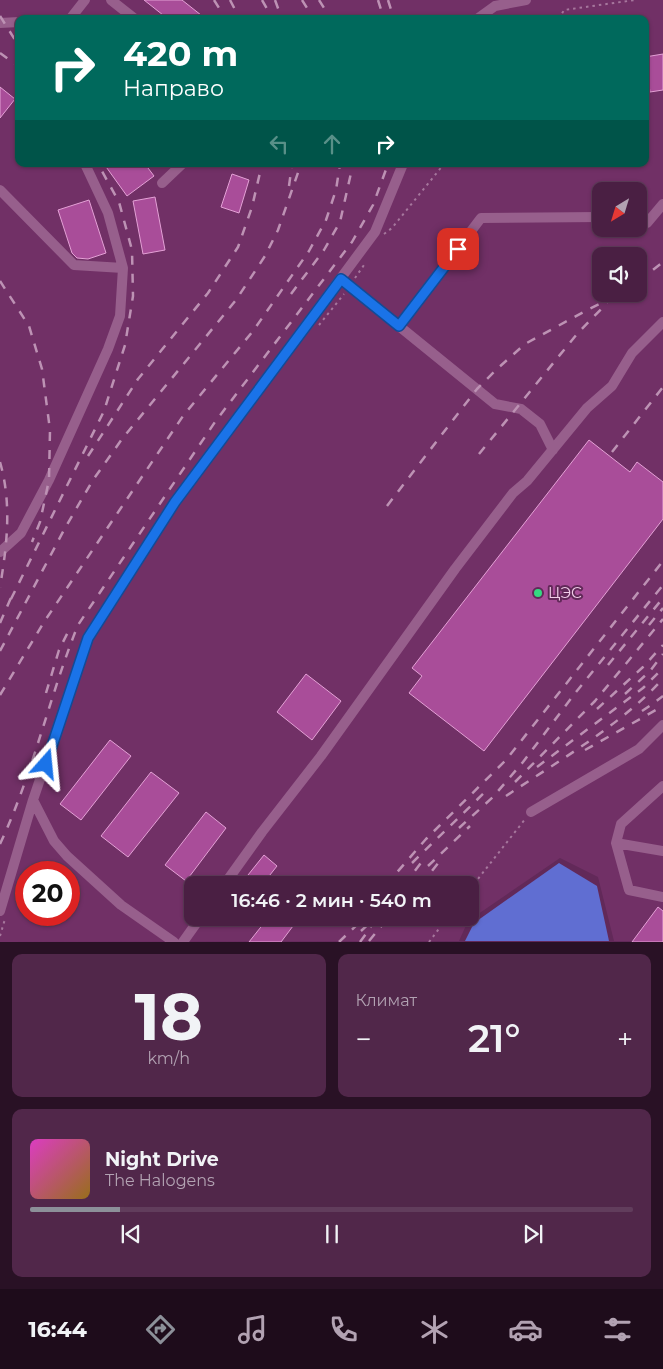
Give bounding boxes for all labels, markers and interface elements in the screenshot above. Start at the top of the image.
text: 420 m [123,32,238,75]
icon: right [40,35,105,100]
text: Направо [123,75,224,102]
icon: left [265,130,293,158]
icon: ahead [318,130,346,158]
icon: right [371,130,399,158]
north arrow [592,182,648,238]
map controls [592,182,647,302]
pin [437,228,479,270]
icon: arrive [444,235,472,263]
button: sound [592,247,647,302]
place label: ЦЭС [548,583,582,602]
marker: ЦЭС [532,587,544,599]
position arrow [19,737,71,789]
speed limit sign: 20 [15,861,80,926]
text: 16:46 · 2 мин · 540 m [231,889,432,912]
text: 18 [135,977,203,1056]
text: Климат [356,991,417,1010]
text: 21° [468,1015,521,1062]
text: − [356,1022,372,1056]
text: + [617,1022,633,1056]
text: km/h [147,1049,190,1068]
text: Night Drive [105,1148,219,1171]
text: The Halogens [105,1171,215,1190]
icon: previous [117,1220,145,1248]
icon: pause [318,1220,346,1248]
icon: next [519,1220,547,1248]
icon: directions [143,1312,178,1347]
icon: music [235,1312,270,1347]
icon: phone [326,1312,361,1347]
icon: climate [417,1312,452,1347]
icon: car [508,1312,543,1347]
icon: filters [600,1312,635,1347]
text: 16:44 [28,1316,87,1343]

